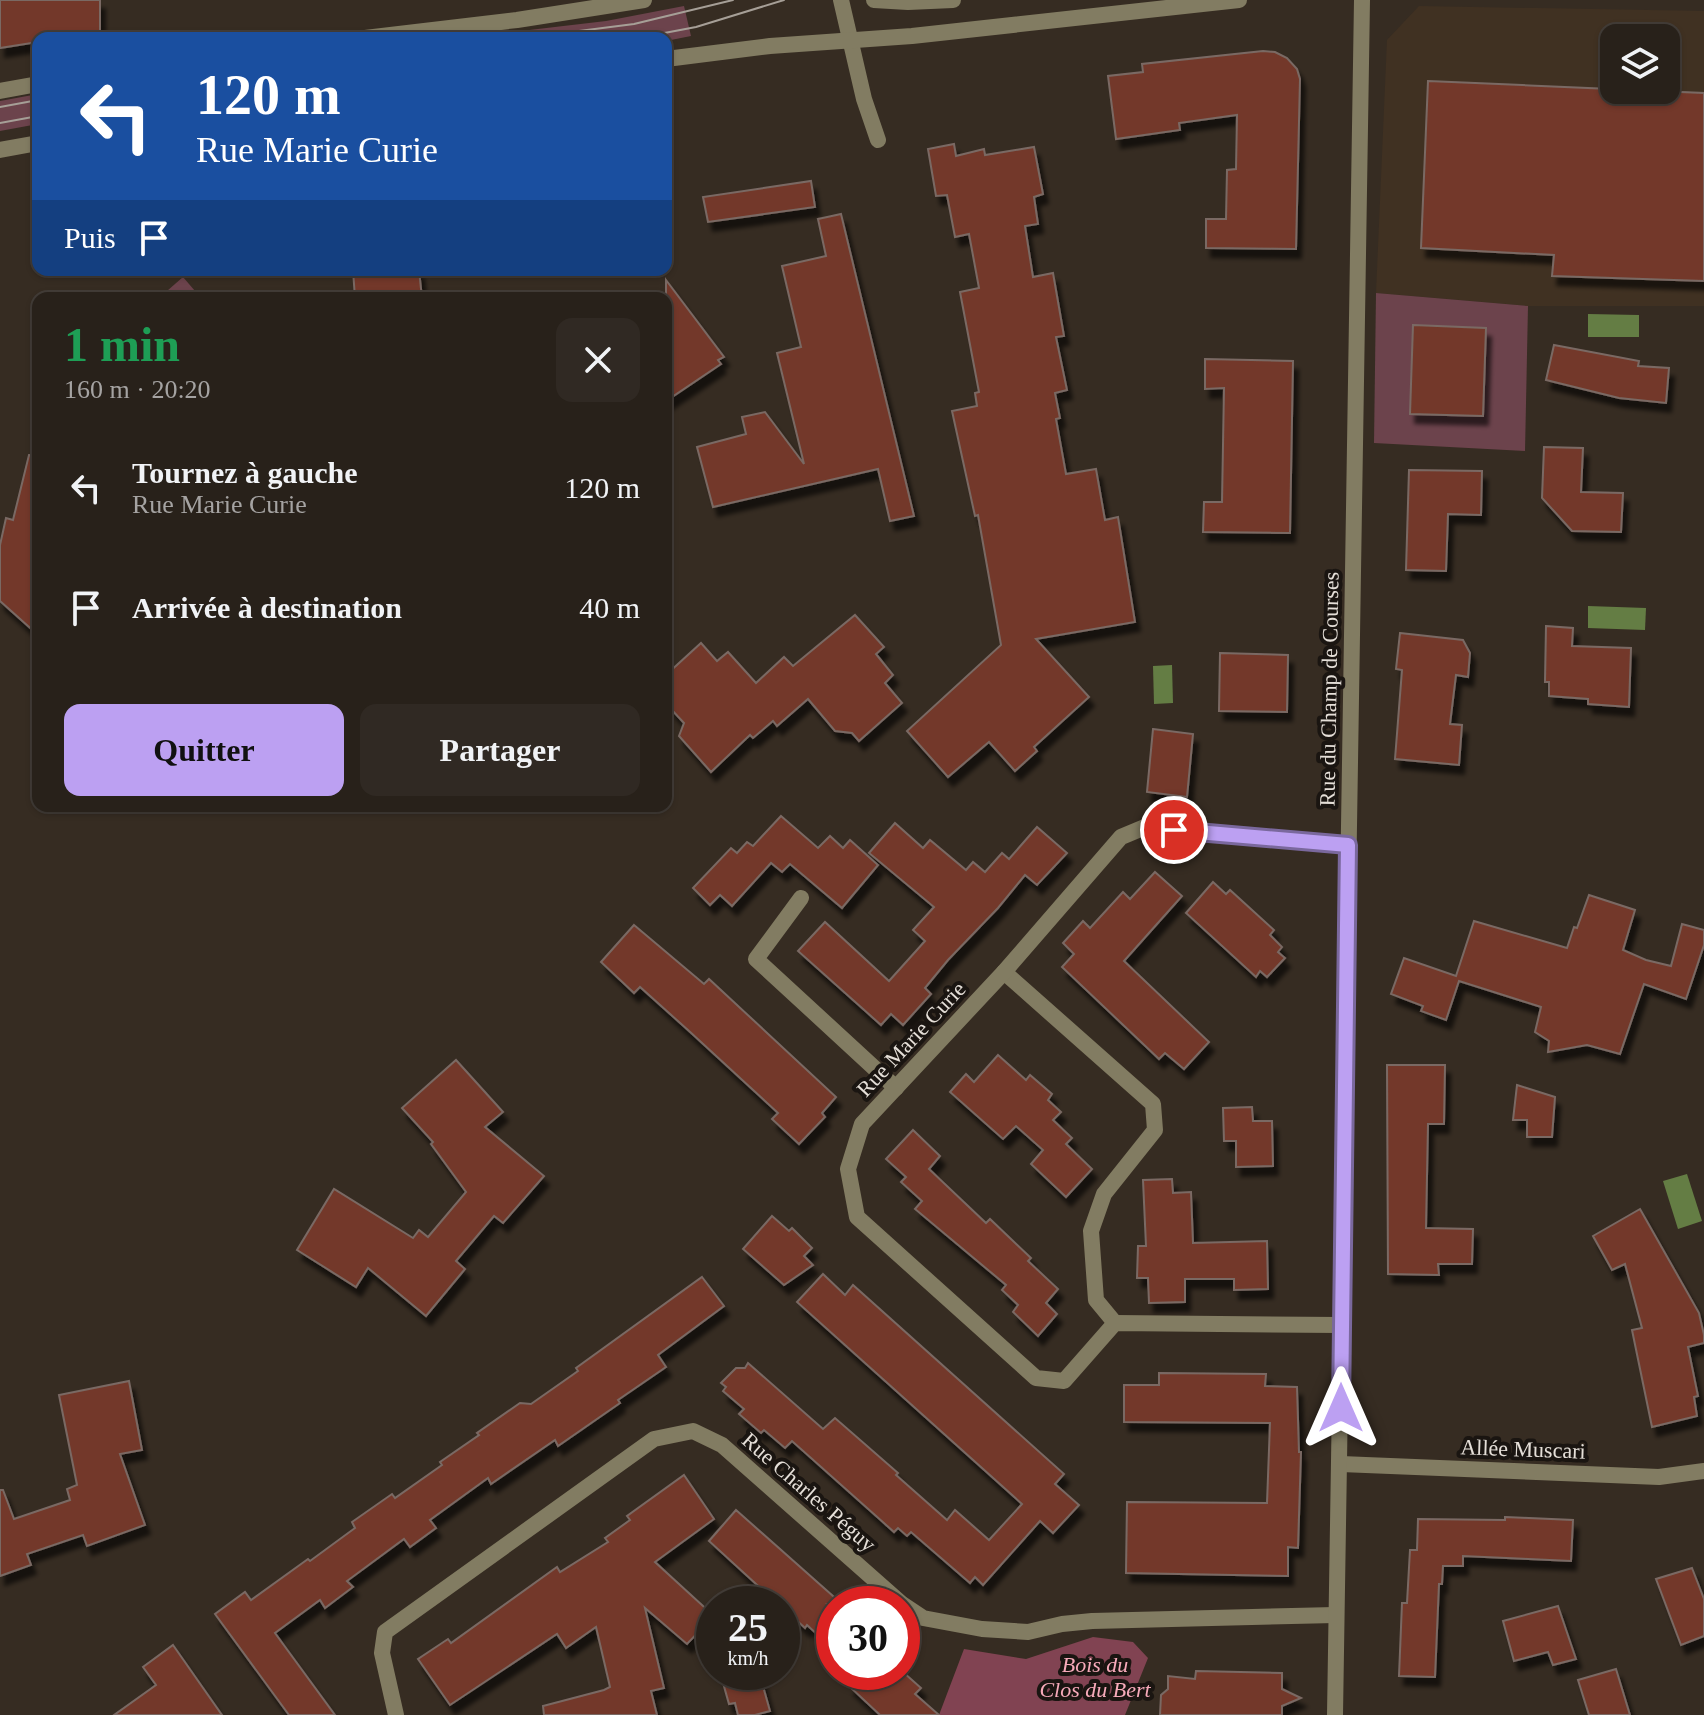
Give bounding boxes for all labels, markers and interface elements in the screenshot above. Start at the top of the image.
map controls [1600,24,1680,104]
button: layers [1600,24,1680,104]
icon: left [64,64,168,168]
text: 120 m [196,64,341,126]
text: Rue Marie Curie [196,130,438,170]
icon: arrive [132,216,176,260]
text: Puis [64,221,116,254]
text: 1 min [64,318,180,371]
button: close [556,318,640,402]
text: 160 m · 20:20 [64,375,211,404]
text: Tournez à gauche [132,456,358,489]
icon: left [64,466,108,510]
text: 120 m [564,471,640,504]
text: Rue Marie Curie [132,490,307,519]
street label: Rue du Champ de Courses [1314,571,1344,807]
icon: arrive [64,586,108,630]
text: Arrivée à destination [132,591,402,624]
text: 40 m [579,591,640,624]
button: Quitter [64,704,344,796]
button: Partager [360,704,640,796]
pin [1140,796,1208,864]
icon: arrive [1152,808,1196,852]
street label: Rue Marie Curie [851,976,971,1102]
position arrow [1299,1366,1383,1450]
street label: Rue Charles Péguy [737,1427,881,1557]
street label: Allée Muscari [1460,1434,1586,1464]
speed limit sign: 30 [816,1586,920,1690]
text: 25 [728,1605,768,1650]
text: km/h [727,1647,769,1669]
park label: Bois du Clos du Bert [1039,1652,1151,1702]

